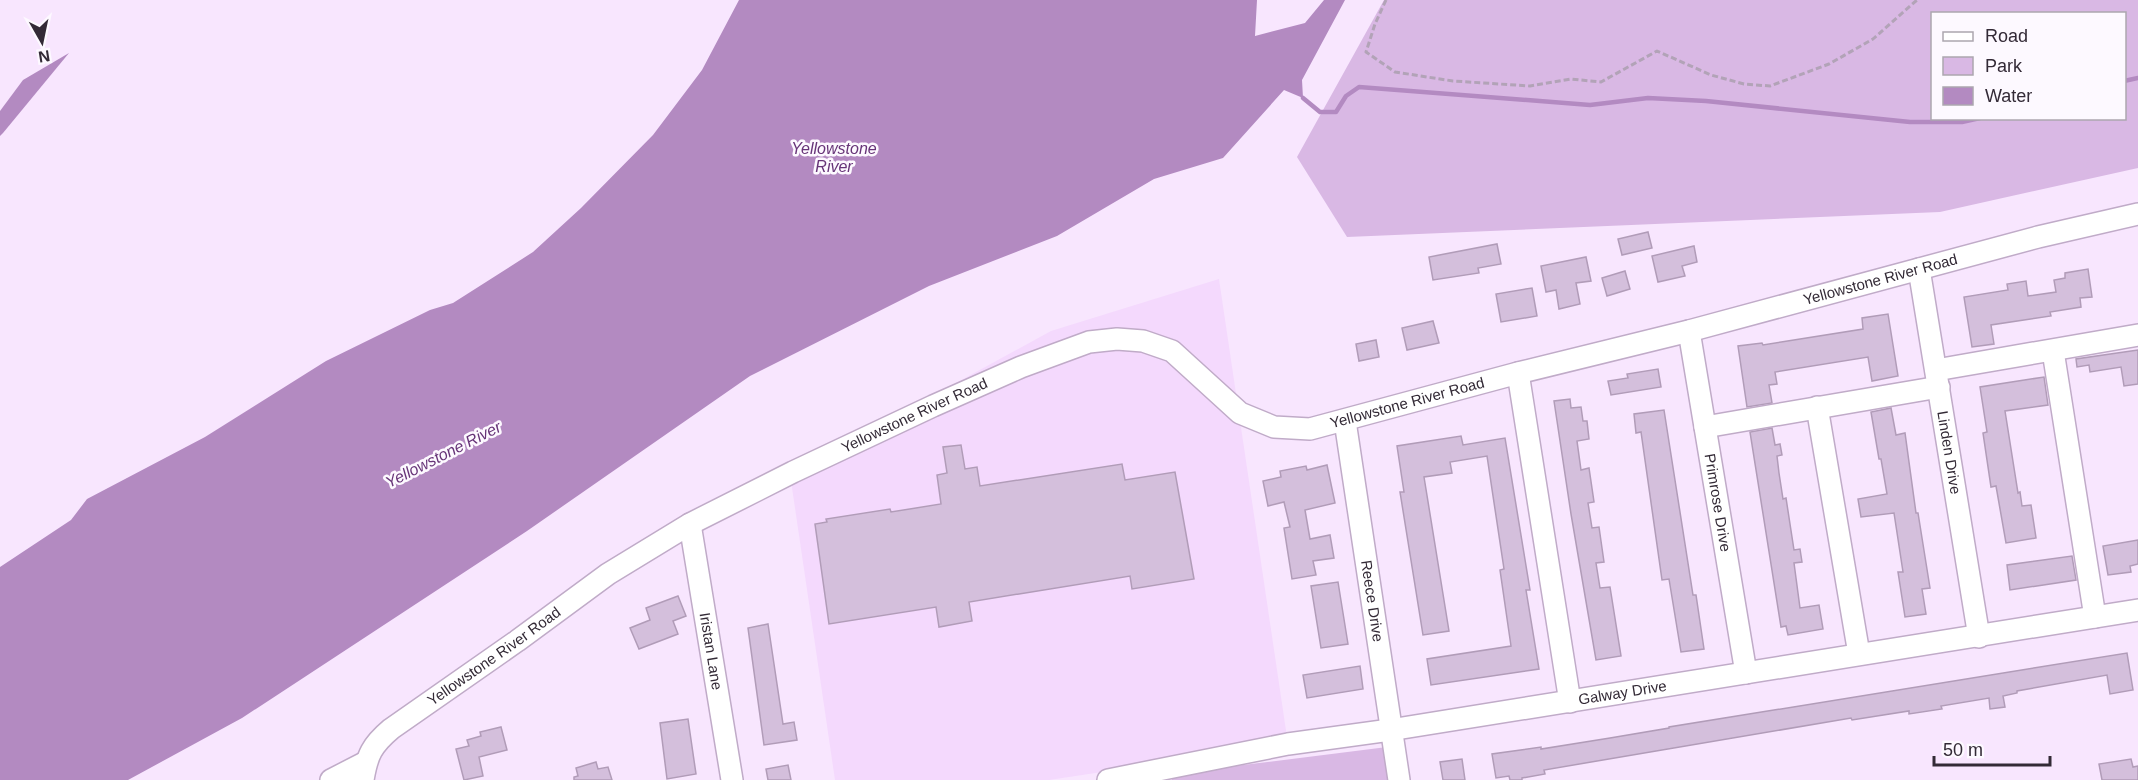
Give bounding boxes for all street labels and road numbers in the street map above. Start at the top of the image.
street label: Yellowstone River Road [1801,250,1959,308]
street label: Yellowstone River Road [1328,373,1486,431]
street label: Yellowstone River Road [839,374,990,456]
street label: Linden Drive [1934,410,1965,495]
street label: Primrose Drive [1702,452,1735,553]
street label: Reece Drive [1358,559,1387,643]
street label: Yellowstone River Road [424,603,563,709]
street label: Iristan Lane [697,611,726,691]
street label: Galway Drive [1577,677,1668,708]

